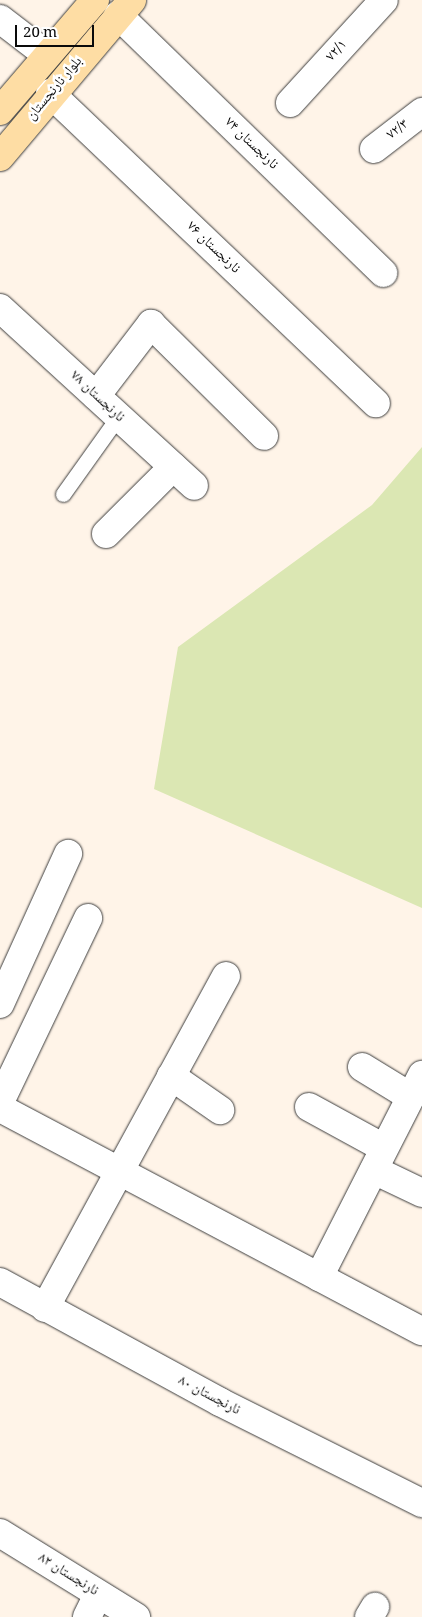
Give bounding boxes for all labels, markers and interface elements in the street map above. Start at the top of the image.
scale bar [18,15,96,47]
text: 20 m [23,21,57,47]
street label: ۷۲/۱ [323,37,351,65]
street label: بلوار نارنجستان [24,54,86,124]
street label: نارنجستان ۷۴ [221,114,281,174]
street label: ۷۲/۳ [384,116,412,144]
street label: نارنجستان ۷۶ [183,218,243,278]
street label: نارنجستان ۷۸ [67,368,127,426]
street label: نارنجستان ۸۰ [175,1373,243,1419]
street label: نارنجستان ۸۲ [35,1550,101,1600]

